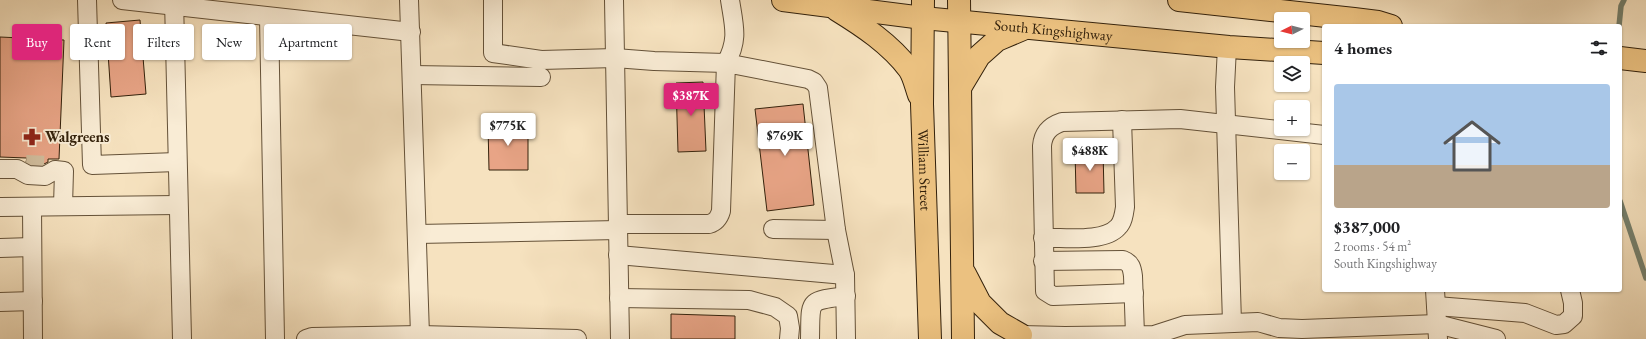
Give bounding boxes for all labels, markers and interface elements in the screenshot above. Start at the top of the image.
north arrow [1274,12,1310,48]
map controls [1274,12,1310,180]
street label: South Kingshighway [993,15,1114,45]
chip: Buy [12,24,62,60]
chip: Rent [70,24,125,60]
chip: Filters [133,24,194,60]
chip: New [202,24,256,60]
chip: Apartment [264,24,352,60]
text: 4 homes [1334,37,1392,59]
icon: filters [1588,37,1610,59]
button: layers [1274,56,1310,92]
pin: $387K [663,83,719,117]
text: $387K [673,87,709,104]
button: + [1274,100,1310,136]
icon: home [1436,110,1508,182]
pin: $775K [480,113,536,147]
text: $775K [490,117,526,134]
pin: $769K [757,123,813,157]
pharmacy icon: Walgreens [22,127,42,147]
place label: Walgreens [45,127,109,146]
text: $769K [767,127,803,144]
street label: William Street [914,129,936,211]
pin: $488K [1062,138,1118,172]
text: $488K [1072,142,1108,159]
button: − [1274,144,1310,180]
text: $387,000 [1334,216,1400,238]
text: 2 rooms · 54 m² [1334,238,1411,255]
text: South Kingshighway [1334,255,1437,272]

